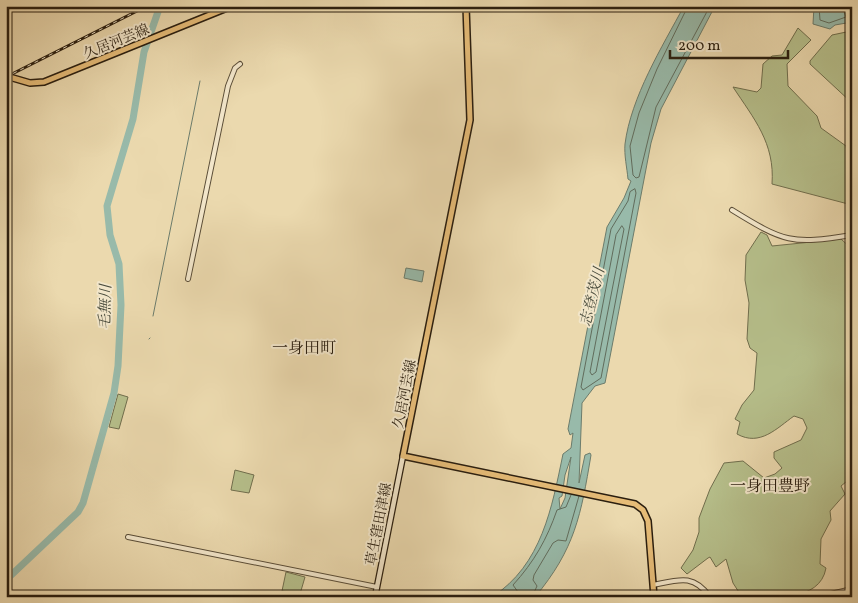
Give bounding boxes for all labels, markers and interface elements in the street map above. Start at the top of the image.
street label: 久居河芸線 [81,20,153,64]
scale bar [670,28,788,60]
text: 200 m [678,36,721,57]
water label: 志登茂川 [576,264,611,329]
water label: 毛無川 [96,282,117,330]
district label: 一身田町 [272,338,336,360]
street label: 久居河芸線 [389,358,421,430]
district label: 一身田豊野 [730,476,810,498]
street label: 草生窪田津線 [362,481,397,567]

